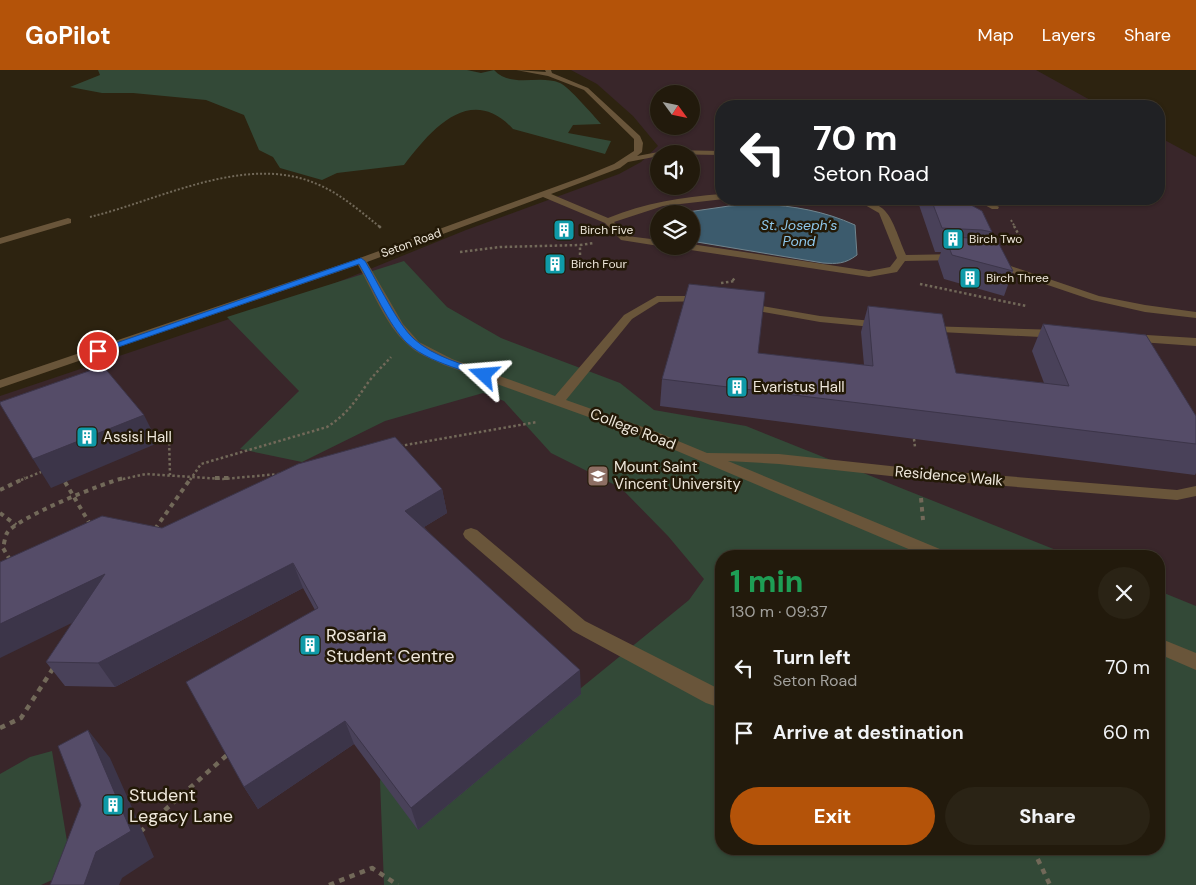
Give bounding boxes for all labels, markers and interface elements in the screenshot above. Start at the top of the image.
text: GoPilot [25,20,111,51]
text: Map [978,23,1014,47]
text: Layers [1042,23,1096,47]
text: Share [1124,23,1171,47]
north arrow [650,85,700,135]
map controls [650,85,700,255]
text: 70 m [813,115,897,161]
icon: left [730,120,795,185]
button: sound [650,145,700,195]
text: Seton Road [813,159,929,188]
button: layers [650,205,700,255]
water label: St. Joseph’s Pond [761,216,837,250]
building icon: Birch Five [552,218,576,242]
place label: Birch Five [580,222,634,238]
street label: Seton Road [379,225,443,261]
building icon: Birch Two [941,227,965,251]
place label: Birch Two [969,231,1022,247]
building icon: Birch Four [543,252,567,276]
place label: Birch Four [571,256,627,272]
building icon: Birch Three [958,266,982,290]
place label: Birch Three [986,270,1049,286]
pin [77,330,119,372]
icon: arrive [84,337,112,365]
position arrow [457,348,509,400]
building icon: Evaristus Hall [725,375,749,399]
place label: Evaristus Hall [753,377,845,397]
street label: College Road [587,403,679,455]
building icon: Assisi Hall [75,425,99,449]
place label: Assisi Hall [103,427,172,447]
place label: Mount Saint Vincent University [614,457,741,494]
street label: Residence Walk [894,461,1004,491]
school or university icon: Mount Saint Vincent University [586,464,610,488]
text: 1 min [730,562,803,601]
button: close [1098,567,1150,619]
text: 130 m · 09:37 [730,601,828,622]
place label: Rosaria Student Centre [326,623,455,668]
building icon: Rosaria Student Centre [298,633,322,657]
text: Turn left [773,645,851,670]
icon: left [730,654,758,682]
text: 70 m [1105,655,1150,680]
text: Seton Road [773,670,857,691]
icon: arrive [730,719,758,747]
text: Arrive at destination [773,720,964,745]
text: 60 m [1103,720,1150,745]
place label: Student Legacy Lane [129,783,233,828]
button: Exit [730,787,935,845]
button: Share [945,787,1150,845]
building icon: Student Legacy Lane [101,793,125,817]

